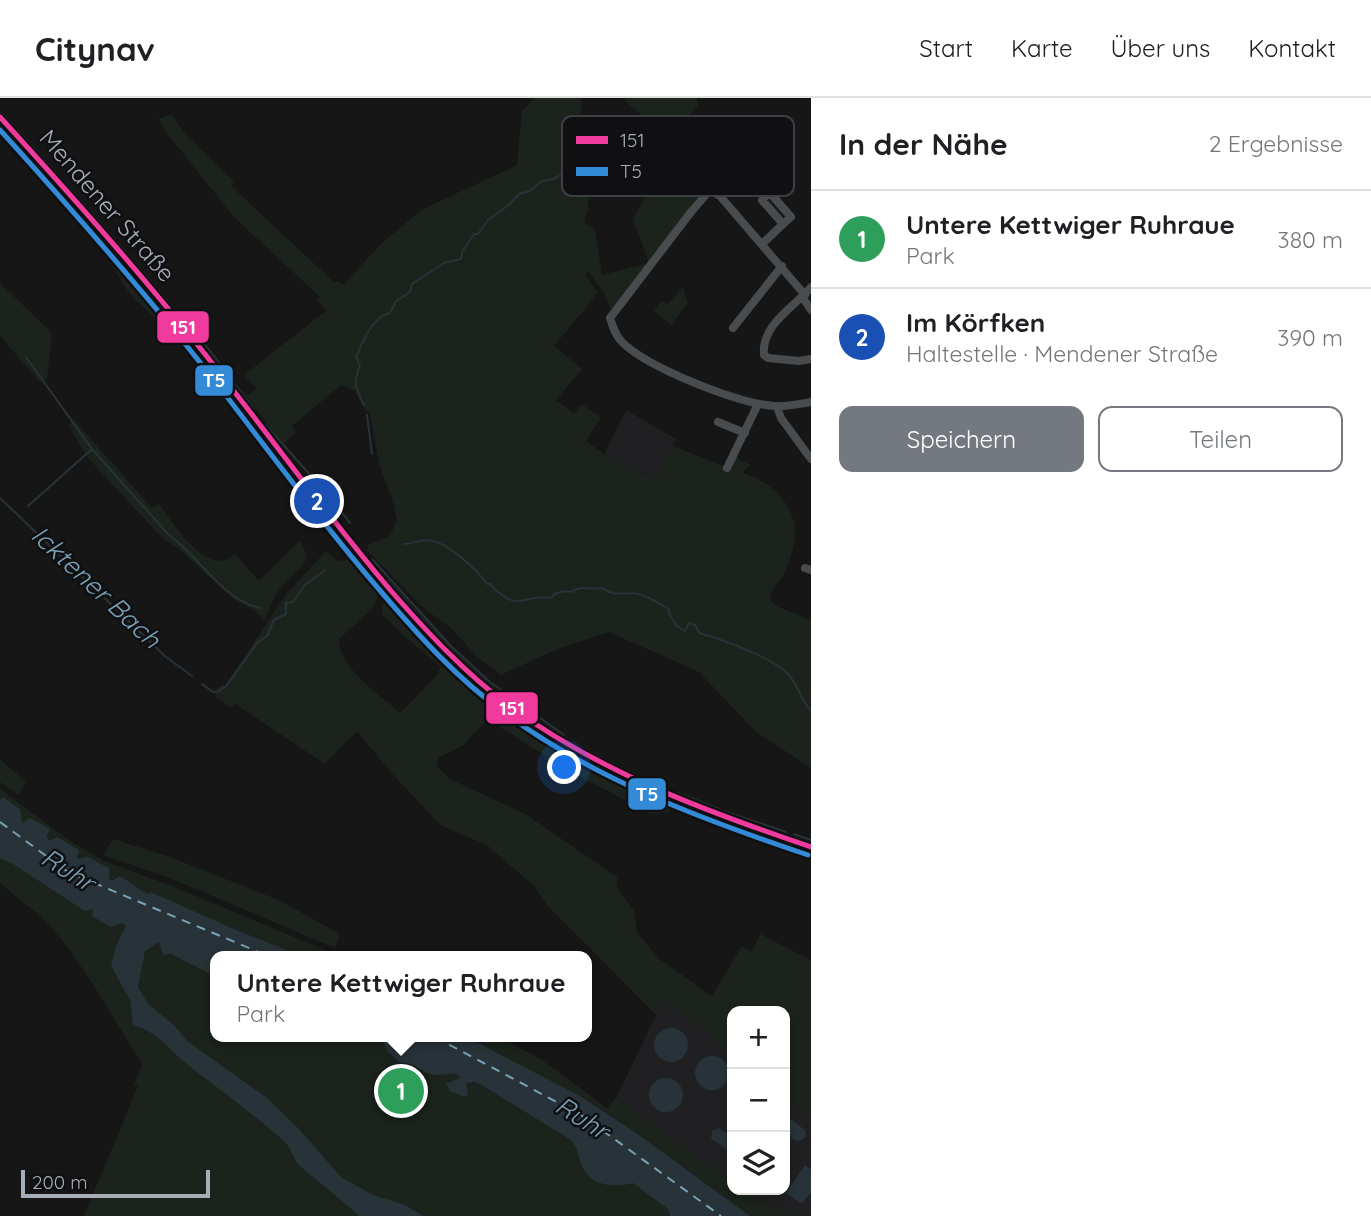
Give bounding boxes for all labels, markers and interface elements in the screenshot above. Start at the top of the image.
text: Citynav [35,28,155,69]
text: Start [919,33,973,63]
text: Karte [1011,33,1072,63]
text: Über uns [1110,33,1210,63]
text: Kontakt [1248,33,1336,63]
legend [562,116,794,196]
street label: Mendener Straße [34,123,182,288]
text: In der Nähe [839,125,1008,163]
text: 151 [620,128,644,152]
text: 2 Ergebnisse [1209,129,1343,158]
text: T5 [620,159,642,183]
text: Untere Kettwiger Ruhraue [906,208,1235,241]
text: 1 [858,225,866,254]
text: 380 m [1278,225,1343,254]
text: Park [906,241,955,270]
text: Im Körfken [906,306,1045,339]
line badge: 151 [156,310,210,344]
text: 151 [170,315,196,339]
text: 2 [855,323,869,352]
text: 390 m [1277,323,1343,352]
text: Haltestelle · Mendener Straße [906,339,1218,368]
line badge: T5 [194,364,234,397]
text: T5 [203,368,225,392]
button: Speichern [839,406,1084,472]
button: Teilen [1098,406,1343,472]
pin: 2 [294,475,340,527]
water label: Icktener Bach [25,518,169,656]
line badge: 151 [485,691,539,725]
text: 151 [499,696,525,720]
your location [547,750,581,784]
line badge: T5 [627,777,667,811]
text: T5 [636,782,658,806]
water label: Ruhr [35,841,104,900]
popup [210,951,592,1042]
text: Untere Kettwiger Ruhraue [237,966,565,999]
text: Park [237,999,285,1028]
map controls [727,1006,790,1195]
button: + [727,1006,790,1069]
pin: 1 [378,1065,424,1117]
button: − [727,1069,790,1132]
water label: Ruhr [549,1089,618,1148]
button: layers [727,1132,790,1195]
scale bar [21,1167,210,1199]
text: 200 m [32,1170,88,1194]

